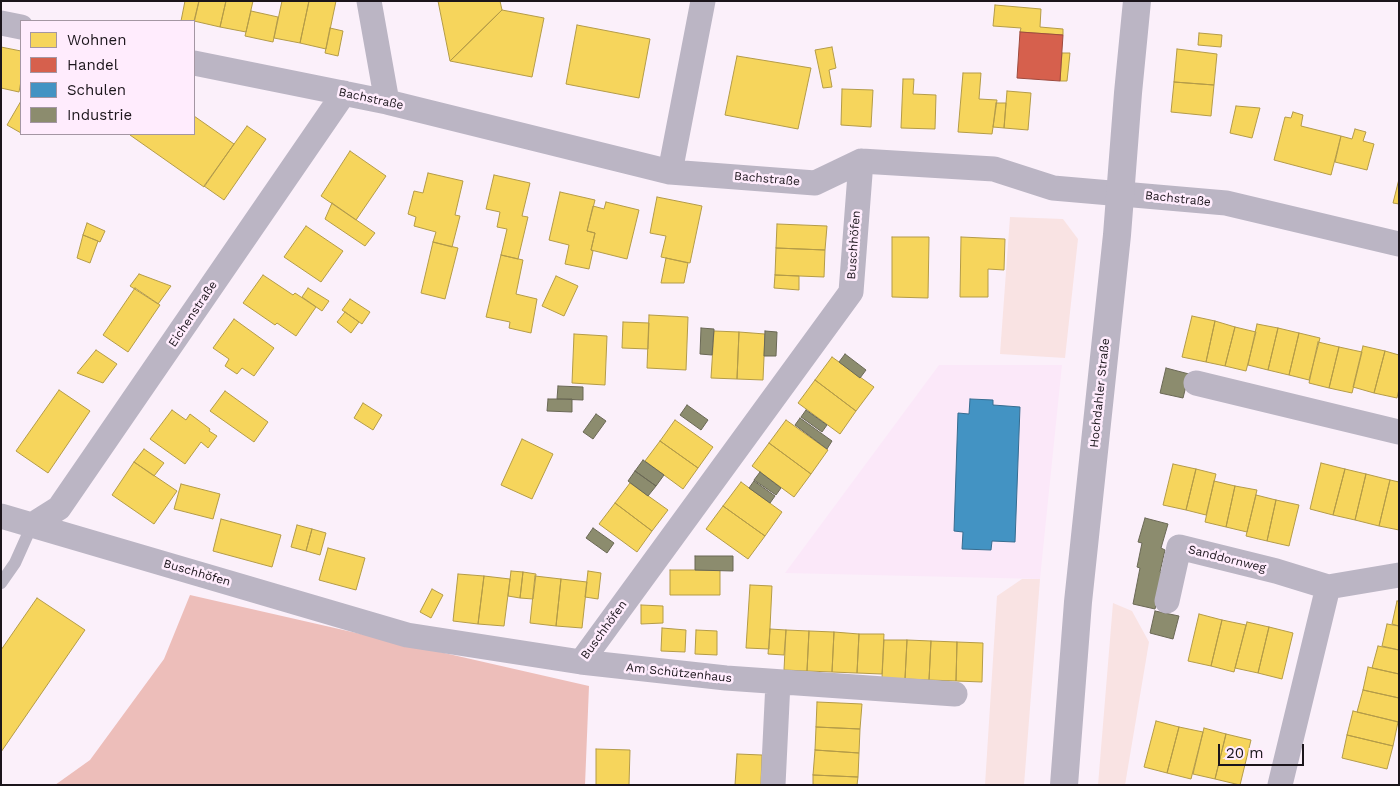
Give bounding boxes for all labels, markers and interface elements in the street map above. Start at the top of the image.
legend [20,20,195,135]
text: Wohnen [67,31,126,49]
text: Handel [67,56,118,74]
text: Schulen [67,81,126,99]
street label: Bachstraße [337,85,405,113]
text: Industrie [67,106,132,124]
street label: Bachstraße [734,169,800,189]
street label: Bachstraße [1144,188,1212,210]
street label: Buschhöfen [844,210,864,280]
street label: Eichenstraße [166,278,220,350]
street label: Hochdahler Straße [1087,338,1113,448]
street label: Sanddornweg [1187,542,1267,576]
street label: Buschhöfen [162,557,232,589]
street label: Buschhöfen [578,598,630,662]
street label: Am Schützenhaus [625,660,733,686]
scale bar [1220,734,1306,766]
text: 20 m [1226,744,1264,762]

